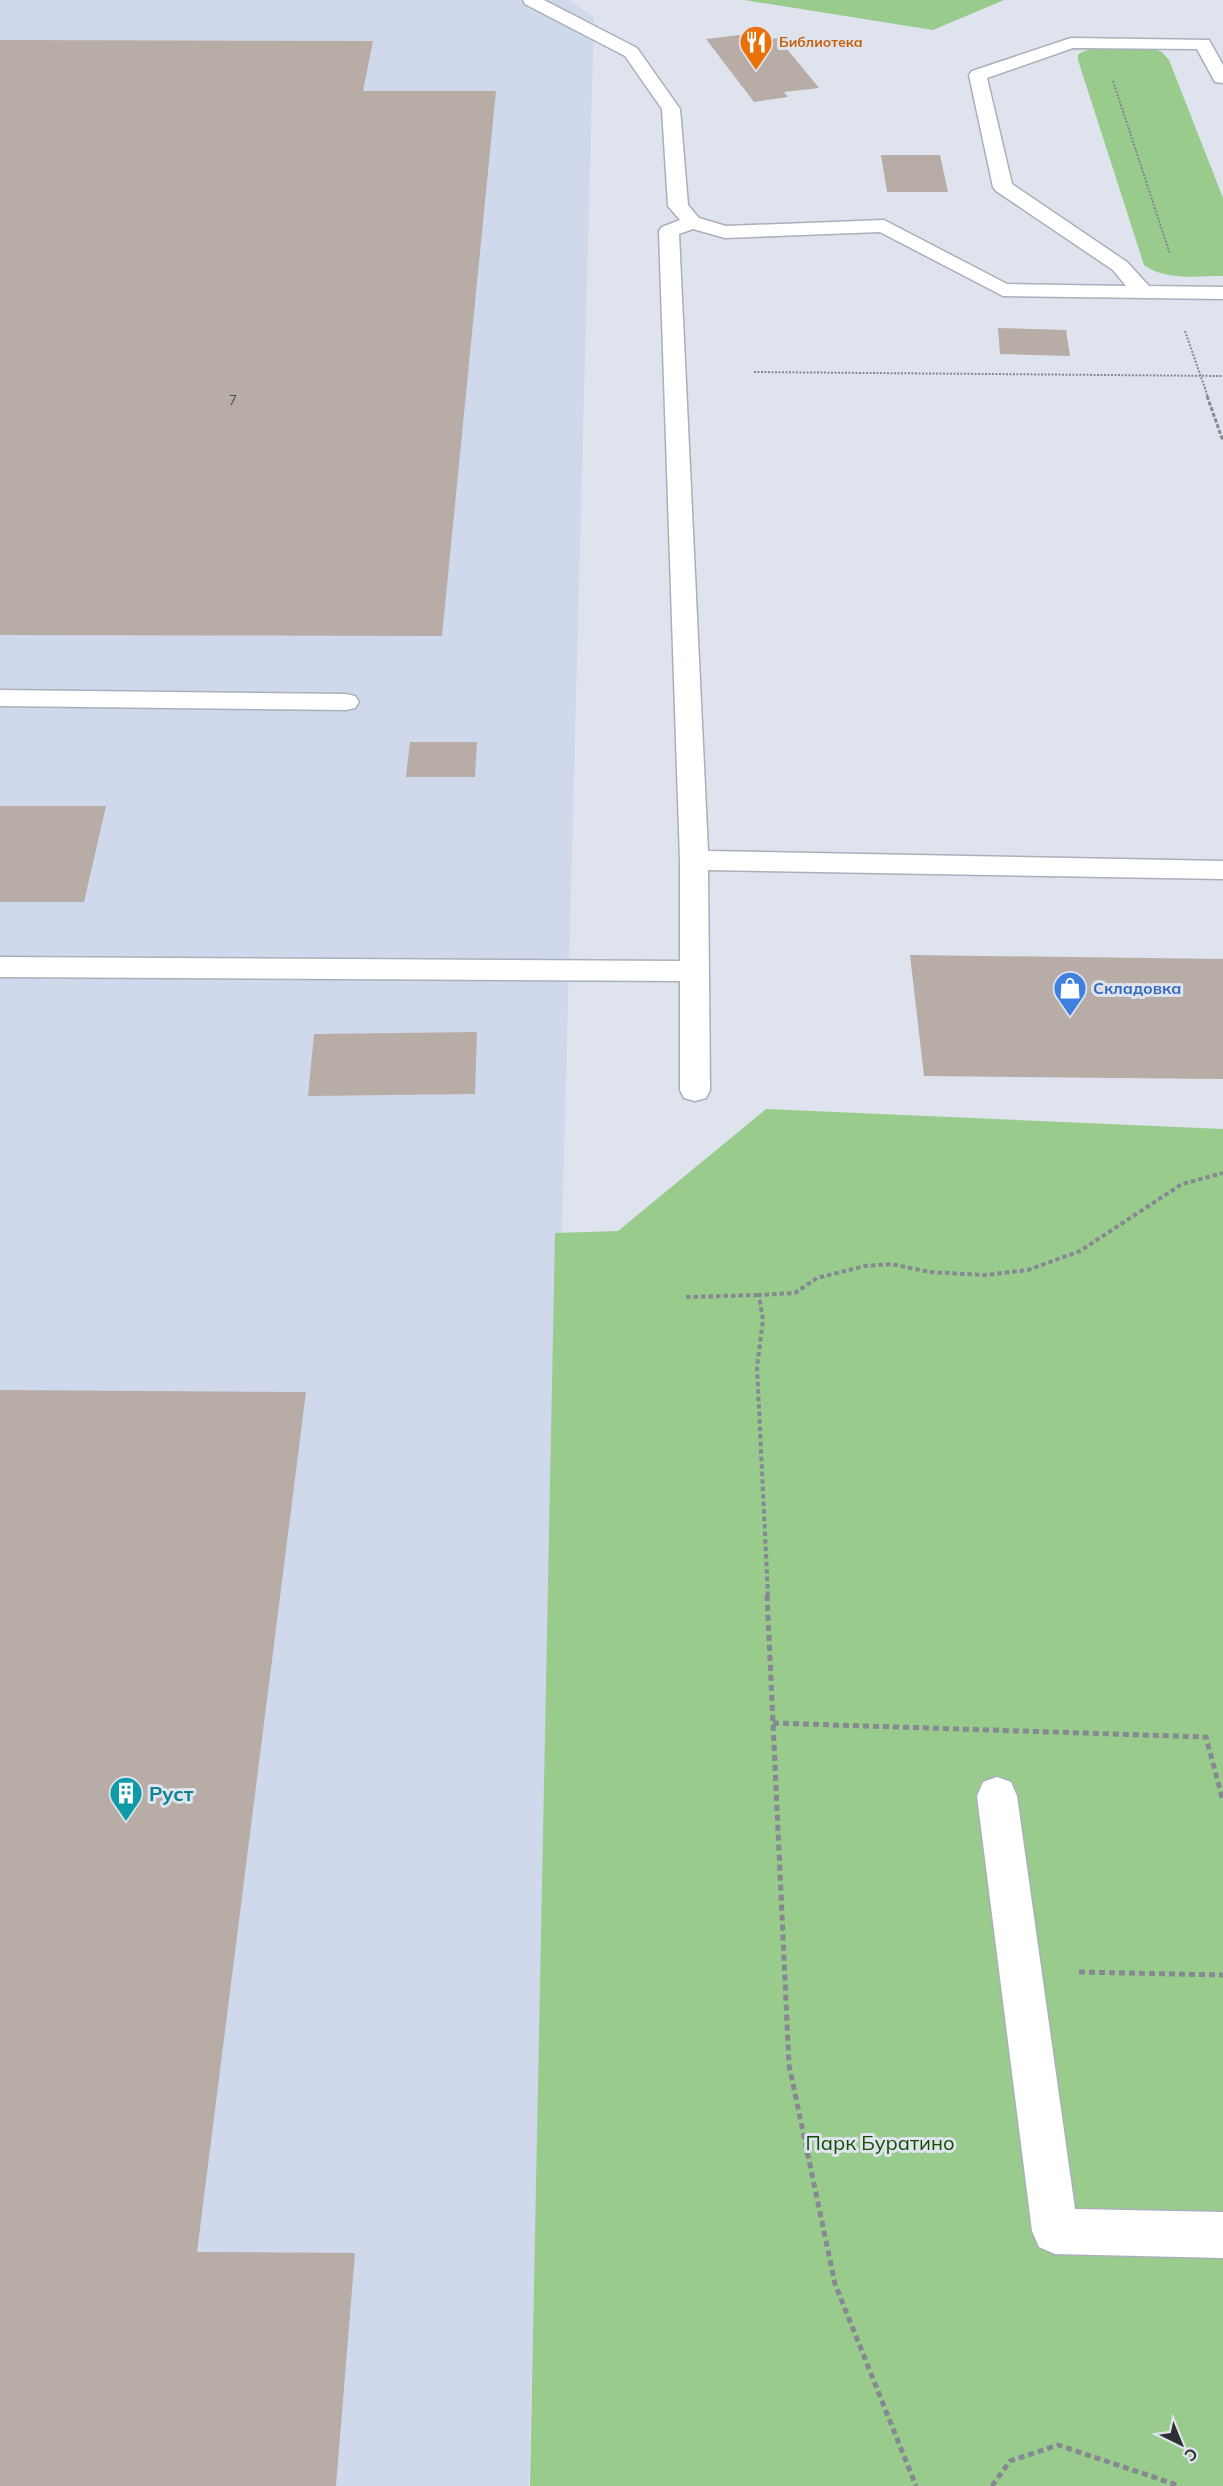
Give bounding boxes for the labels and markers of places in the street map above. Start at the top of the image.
restaurant icon: Библиотека [738,24,774,71]
place label: Библиотека [779,33,863,51]
shop icon: Складовка [1052,970,1088,1017]
place label: Складовка [1093,978,1181,998]
building icon: Руст [108,1775,144,1822]
place label: Руст [149,1781,194,1806]

